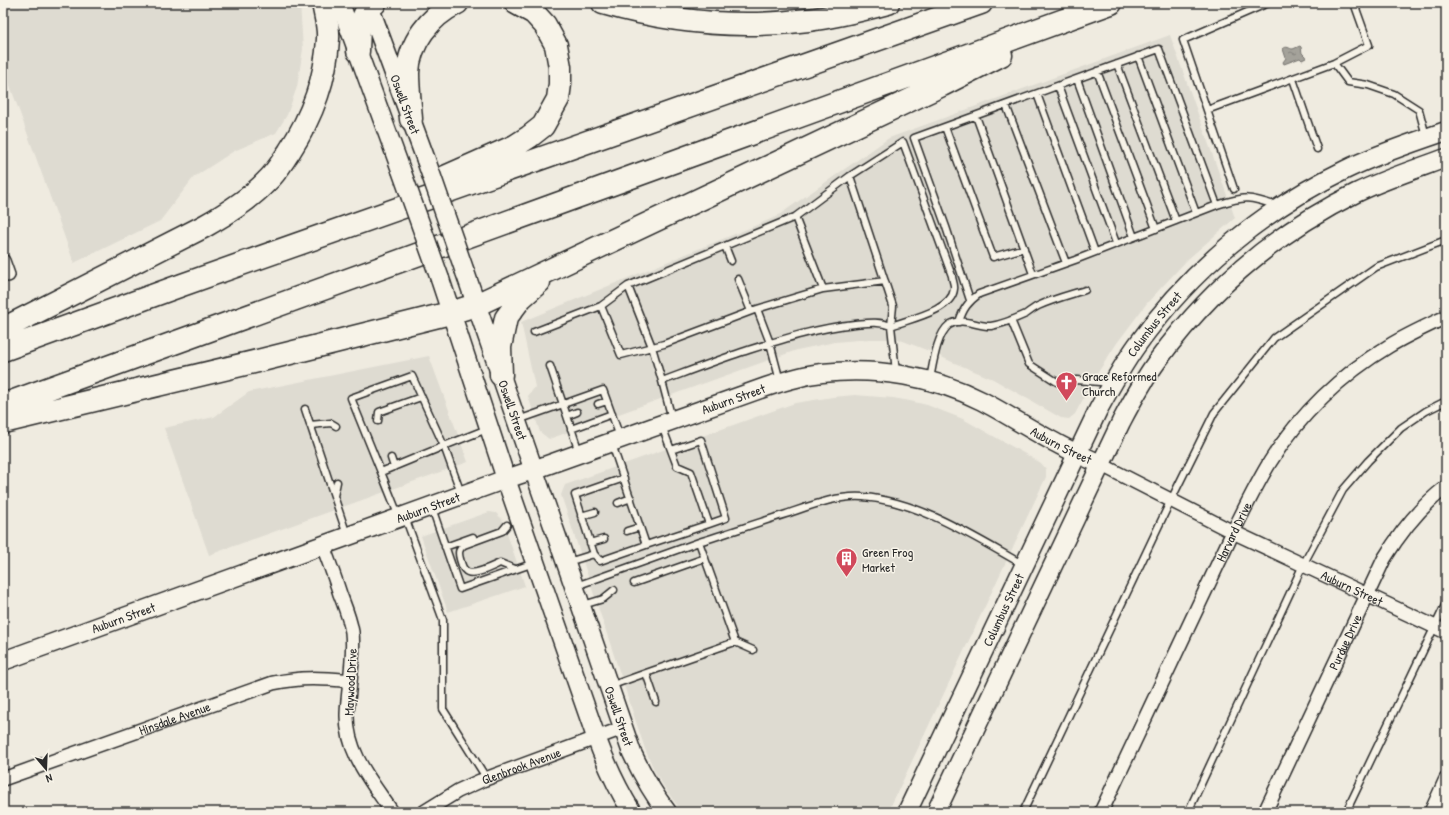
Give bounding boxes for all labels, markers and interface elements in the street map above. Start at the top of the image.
street label: Oswell Street [386,72,425,137]
street label: Columbus Street [1123,287,1186,360]
place label: Grace Reformed Church [1082,367,1157,400]
church icon: Grace Reformed Church [1053,370,1079,403]
street label: Oswell Street [494,377,532,443]
street label: Auburn Street [699,379,768,418]
street label: Auburn Street [1028,422,1095,468]
street label: Auburn Street [394,487,463,527]
street label: Harvard Drive [1211,499,1256,564]
place label: Green Frog Market [862,543,914,576]
building icon: Green Frog Market [834,546,860,579]
street label: Auburn Street [1318,566,1386,610]
street label: Columbus Street [978,570,1028,649]
street label: Auburn Street [89,598,158,637]
street label: Purdue Drive [1324,611,1366,673]
street label: Maywood Drive [339,648,361,716]
street label: Oswell Street [600,684,638,749]
street label: Hinsdale Avenue [136,697,213,739]
street label: Glenbrook Avenue [479,743,563,789]
north arrow [26,749,66,789]
text: N [44,771,54,786]

